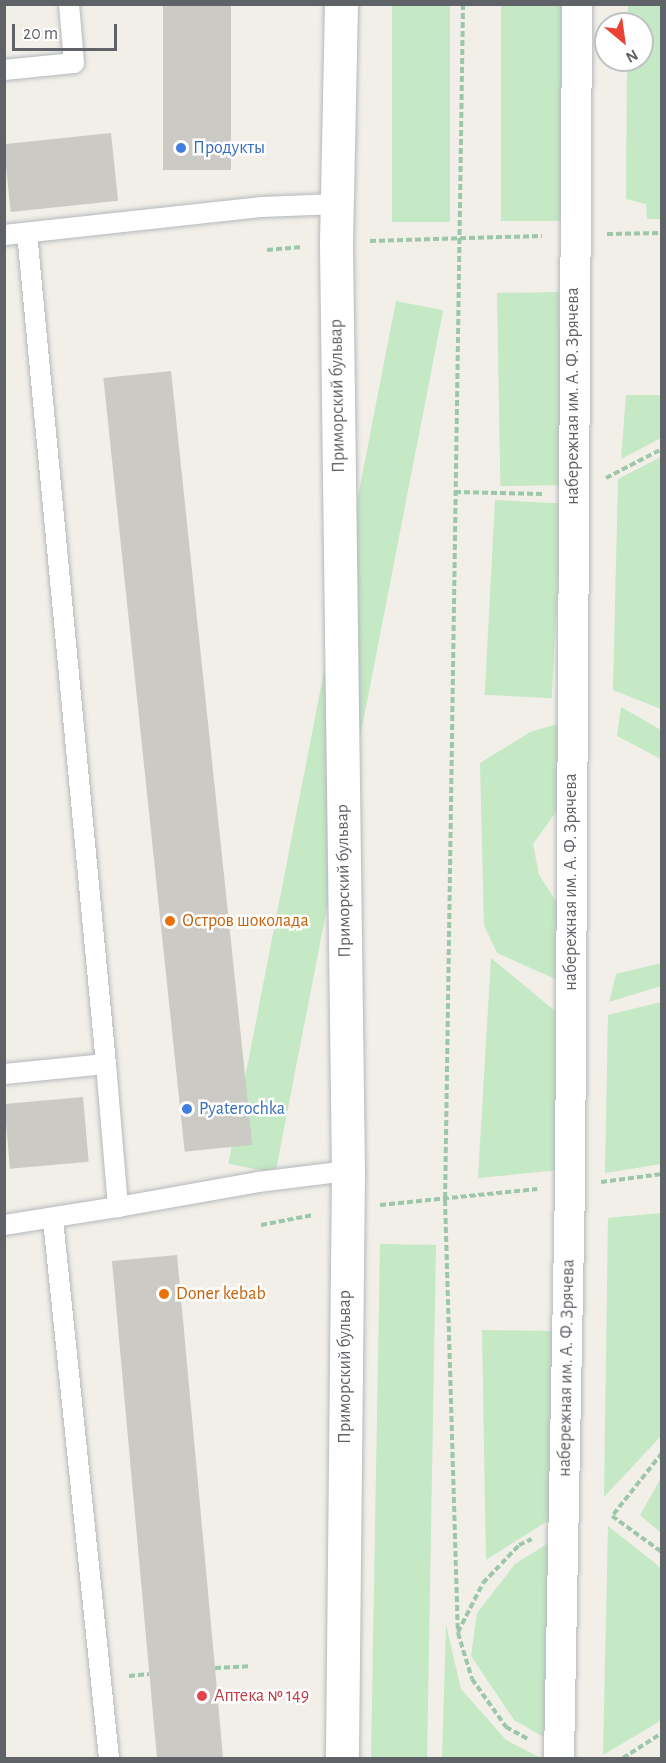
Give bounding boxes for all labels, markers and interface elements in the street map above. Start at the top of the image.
scale bar [15,12,120,50]
north arrow [594,12,654,72]
text: 20 m [23,25,58,43]
text: N [623,46,641,66]
place label: Продукты [193,137,265,159]
marker: Продукты [174,141,188,155]
street label: набережная им. А. Ф. Зрячева [562,287,584,505]
street label: Приморский бульвар [326,319,350,473]
street label: набережная им. А. Ф. Зрячева [560,773,582,991]
street label: Приморский бульвар [332,804,356,958]
place label: Остров шоколада [182,910,309,932]
marker: Остров шоколада [163,914,177,928]
place label: Pyaterochka [199,1098,285,1120]
marker: Pyaterochka [180,1102,194,1116]
street label: набережная им. А. Ф. Зрячева [554,1259,580,1477]
place label: Doner kebab [176,1283,266,1305]
marker: Doner kebab [157,1287,171,1301]
street label: Приморский бульвар [334,1290,356,1444]
place label: Аптека № 149 [214,1685,309,1707]
marker: Аптека № 149 [195,1689,209,1703]

